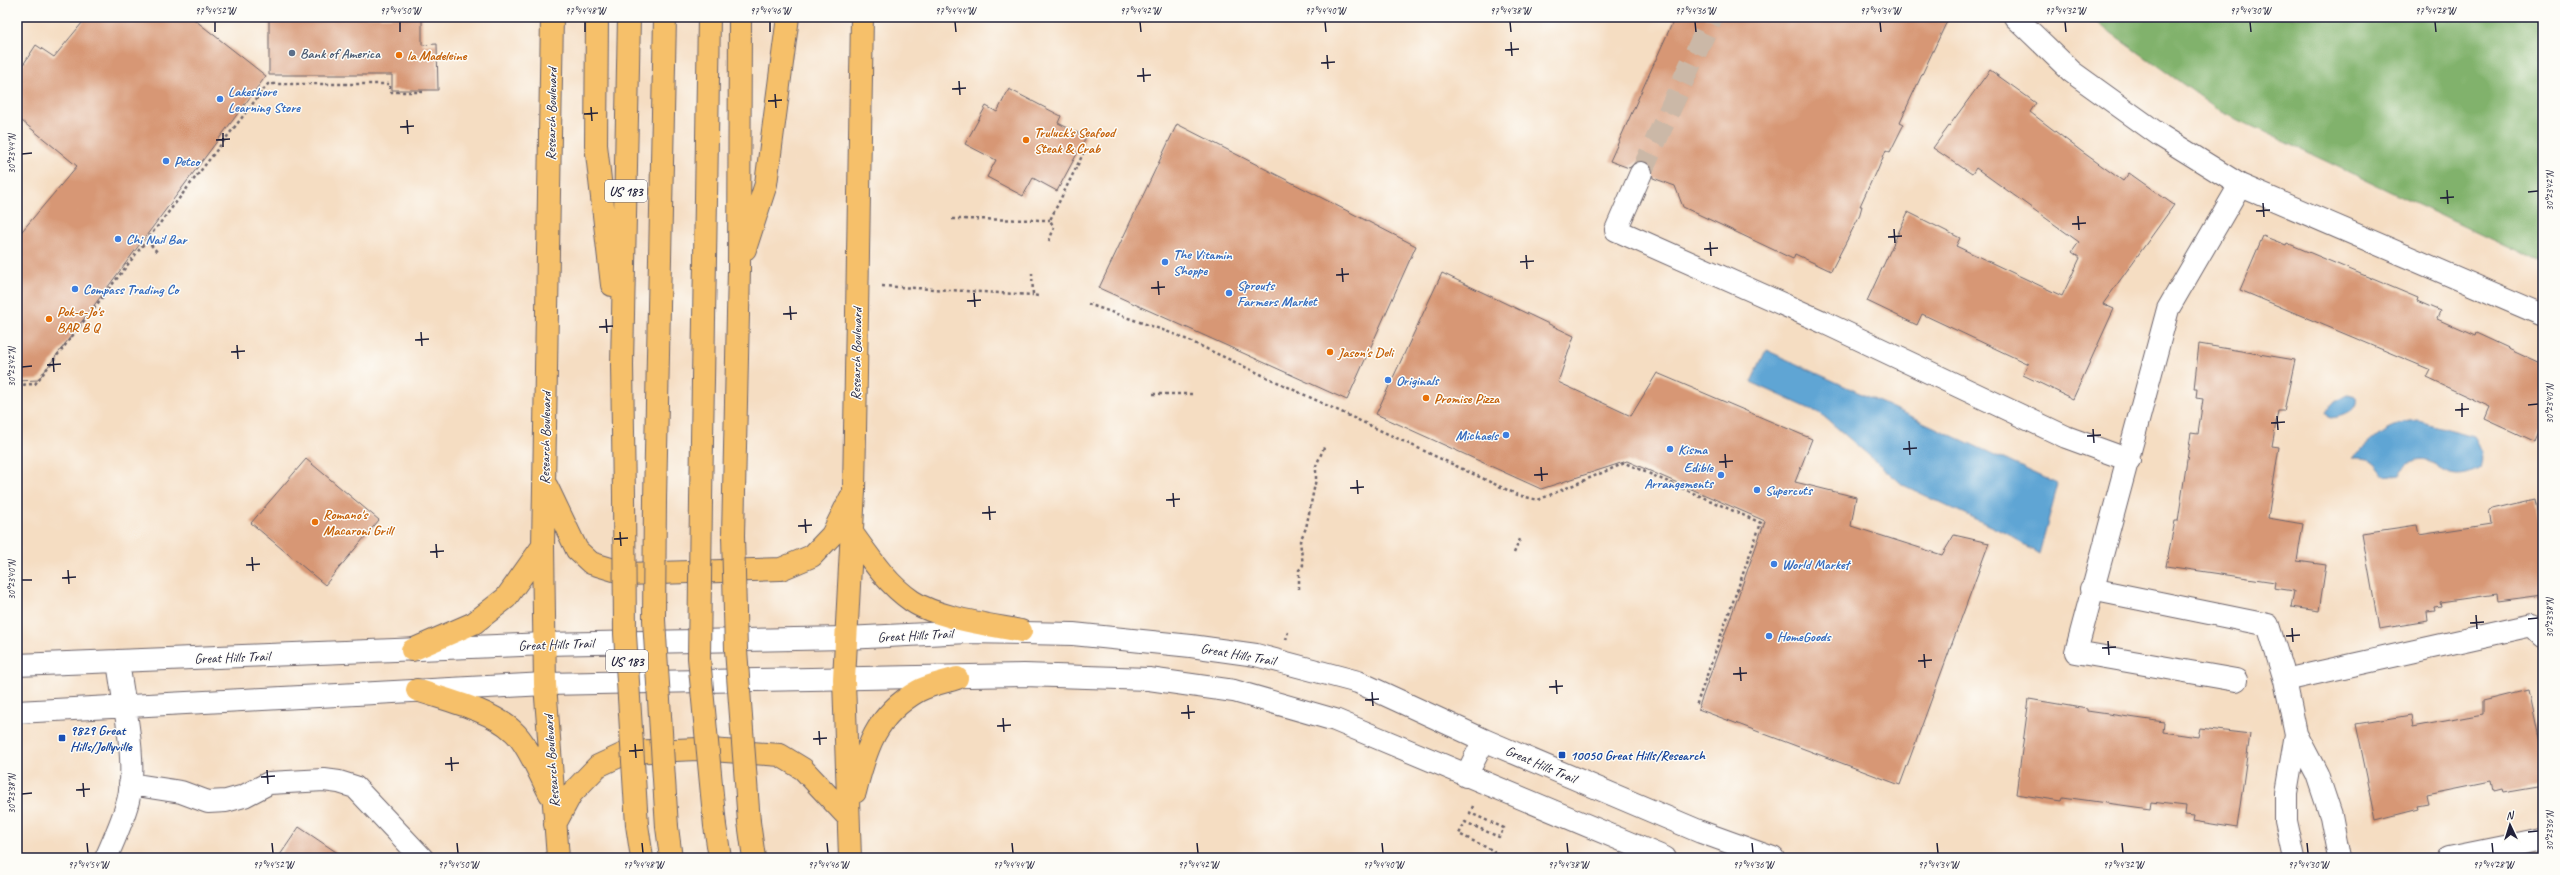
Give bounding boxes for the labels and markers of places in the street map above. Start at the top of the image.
place label: Bank of America [300,45,381,62]
place label: la Madeleine [407,47,468,64]
marker: Bank of America [287,48,297,58]
marker: la Madeleine [394,50,404,60]
place label: Lakeshore Learning Store [228,83,301,116]
marker: Lakeshore Learning Store [215,94,225,104]
place label: Truluck's Seafood Steak & Crab [1034,124,1117,157]
marker: Truluck's Seafood Steak & Crab [1021,135,1031,145]
place label: Petco [174,153,202,170]
marker: Petco [161,156,171,166]
place label: Chi Nail Bar [126,231,188,248]
marker: Chi Nail Bar [113,234,123,244]
place label: The Vitamin Shoppe [1173,246,1232,279]
marker: The Vitamin Shoppe [1160,257,1170,267]
place label: Sprouts Farmers Market [1237,277,1318,310]
place label: Compass Trading Co [83,281,181,298]
marker: Compass Trading Co [70,284,80,294]
marker: Sprouts Farmers Market [1224,288,1234,298]
place label: Pok-e-Jo's BAR B Q [57,303,105,336]
marker: Pok-e-Jo's BAR B Q [44,314,54,324]
place label: Jason's Deli [1337,344,1395,361]
marker: Jason's Deli [1325,347,1335,357]
place label: Originals [1396,372,1441,389]
marker: Originals [1383,375,1393,385]
place label: Promise Pizza [1434,390,1500,407]
marker: Promise Pizza [1421,393,1431,403]
place label: Michaels [1456,427,1500,444]
marker: Michaels [1501,430,1511,440]
place label: Kisma [1678,441,1708,458]
marker: Kisma [1665,444,1675,454]
place label: Edible Arrangements [1644,459,1715,492]
marker: Edible Arrangements [1716,470,1726,480]
place label: Supercuts [1765,482,1814,499]
marker: Supercuts [1752,485,1762,495]
place label: Romano's Macaroni Grill [323,506,395,539]
marker: Romano's Macaroni Grill [310,517,320,527]
place label: World Market [1782,556,1852,573]
marker: World Market [1769,559,1779,569]
place label: HomeGoods [1777,628,1833,645]
marker: HomeGoods [1764,631,1774,641]
place label: 9829 Great Hills/Jollyville [70,722,133,755]
marker: 9829 Great Hills/Jollyville [57,733,67,743]
place label: 10050 Great Hills/Research [1570,747,1706,764]
marker: 10050 Great Hills/Research [1557,750,1567,760]

